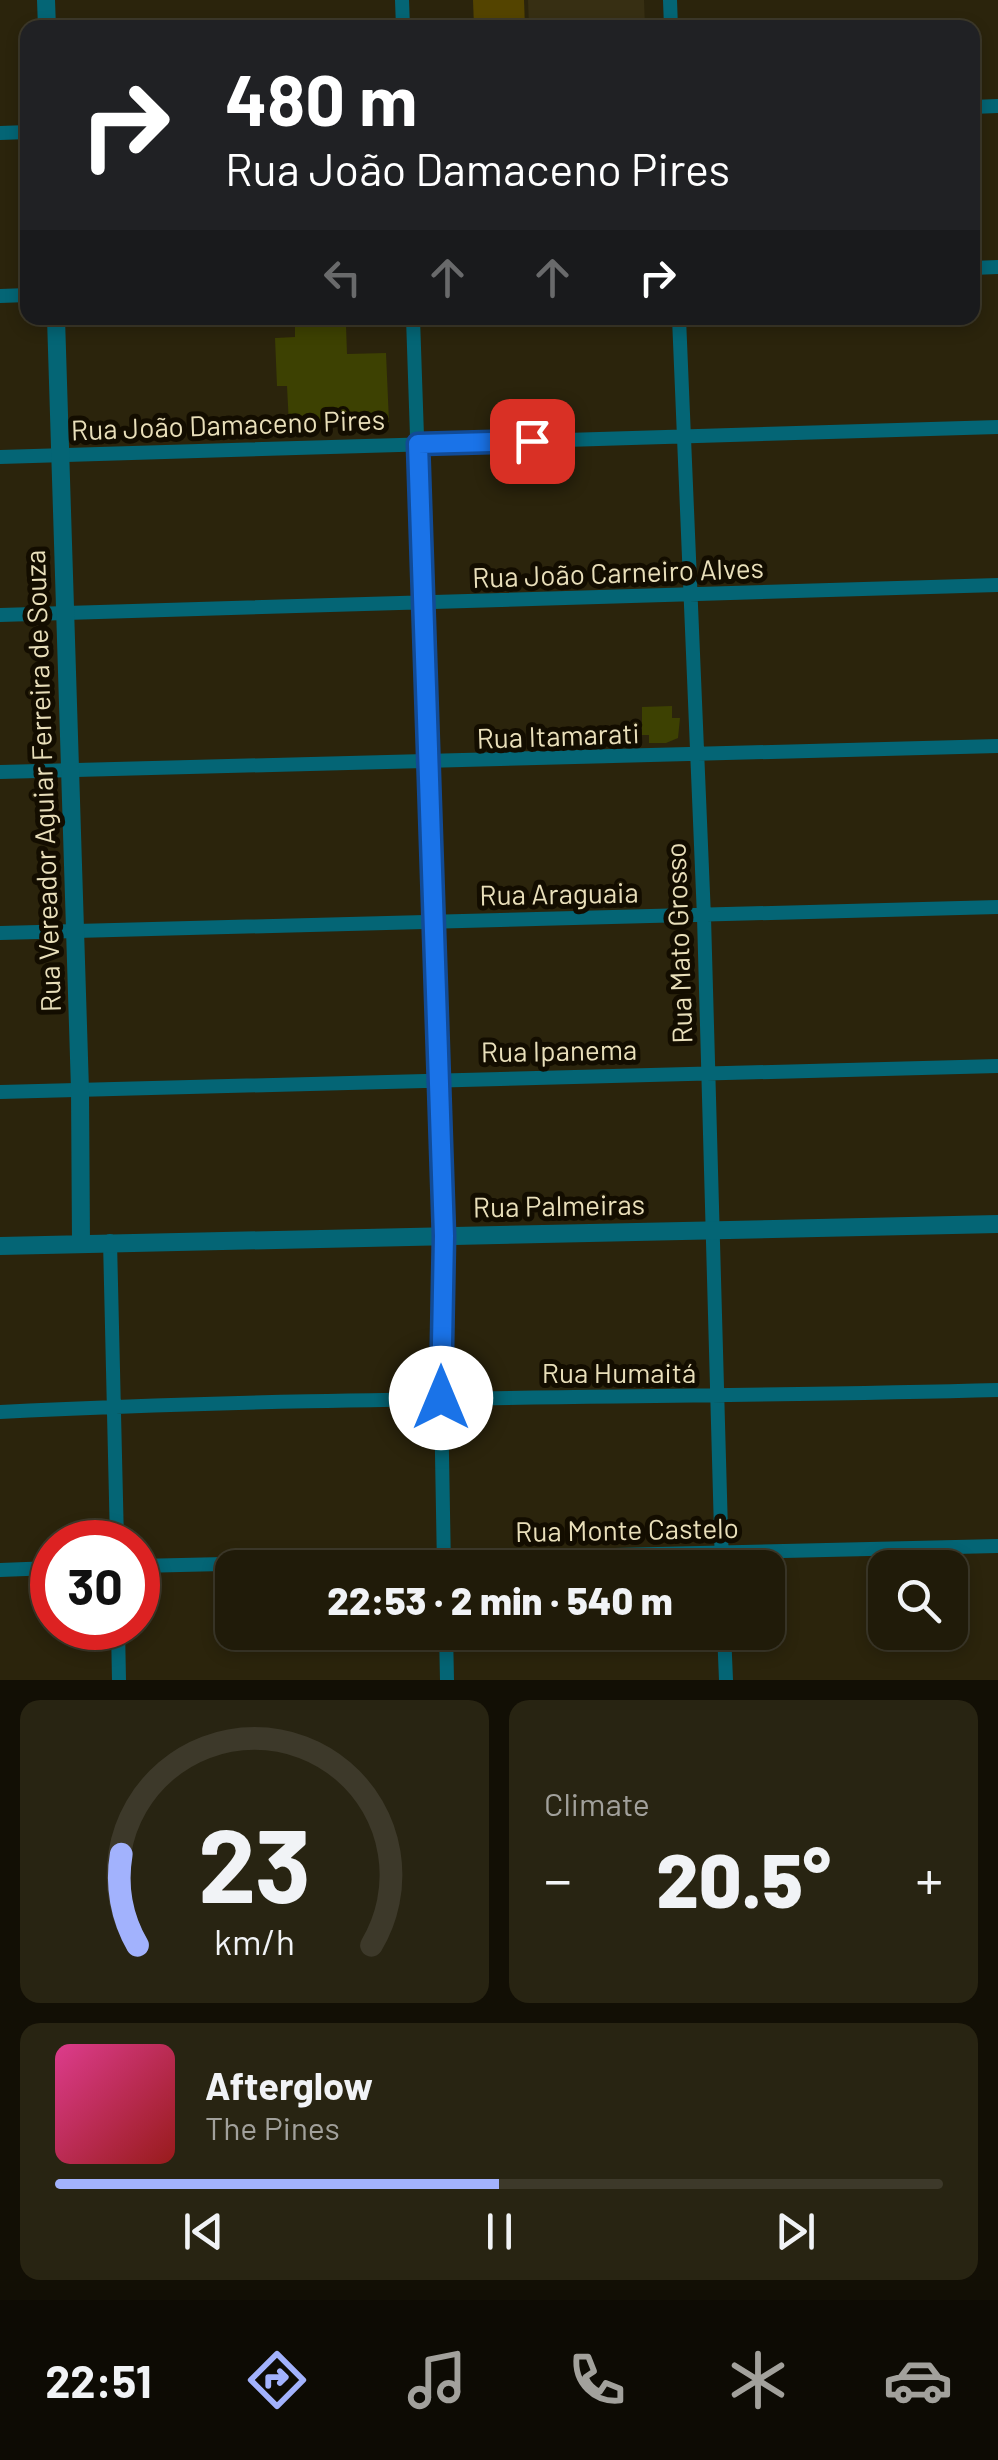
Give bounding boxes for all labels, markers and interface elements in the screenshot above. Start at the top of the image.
text: 480 m [225,56,418,140]
icon: right [60,60,190,190]
text: Rua João Damaceno Pires [225,141,730,195]
icon: left [315,250,370,305]
icon: ahead [420,250,475,305]
icon: ahead [525,250,580,305]
icon: right [630,250,685,305]
pin [490,399,575,484]
street label: Rua João Damaceno Pires [70,402,386,446]
icon: arrive [505,414,560,469]
street label: Rua Vereador Aguiar Ferreira de Souza [17,549,67,1013]
street label: Rua João Carneiro Alves [471,550,764,594]
street label: Rua Itamarati [476,715,640,755]
street label: Rua Mato Grosso [658,842,699,1044]
street label: Rua Araguaia [479,875,639,911]
street label: Rua Ipanema [481,1032,637,1068]
street label: Rua Palmeiras [473,1186,645,1224]
position arrow [389,1346,493,1450]
street label: Rua Humaitá [542,1355,696,1389]
street label: Rua Monte Castelo [515,1510,739,1548]
speed limit sign: 30 [30,1520,160,1650]
map controls [868,1550,968,1650]
button: search [868,1550,968,1650]
text: 22:53 · 2 min · 540 m [327,1577,673,1623]
text: Climate [544,1784,650,1822]
text: 23 [198,1799,311,1924]
text: 20.5° [656,1833,831,1923]
text: − [544,1845,572,1911]
text: + [915,1845,943,1911]
text: km/h [214,1919,295,1962]
text: Afterglow [205,2062,373,2108]
text: The Pines [205,2108,340,2146]
icon: previous [176,2204,231,2259]
icon: pause [472,2204,527,2259]
icon: next [768,2204,823,2259]
icon: directions [242,2345,312,2415]
icon: music [402,2345,472,2415]
icon: phone [562,2345,632,2415]
icon: climate [723,2345,793,2415]
icon: car [883,2345,953,2415]
text: 22:51 [45,2353,152,2407]

